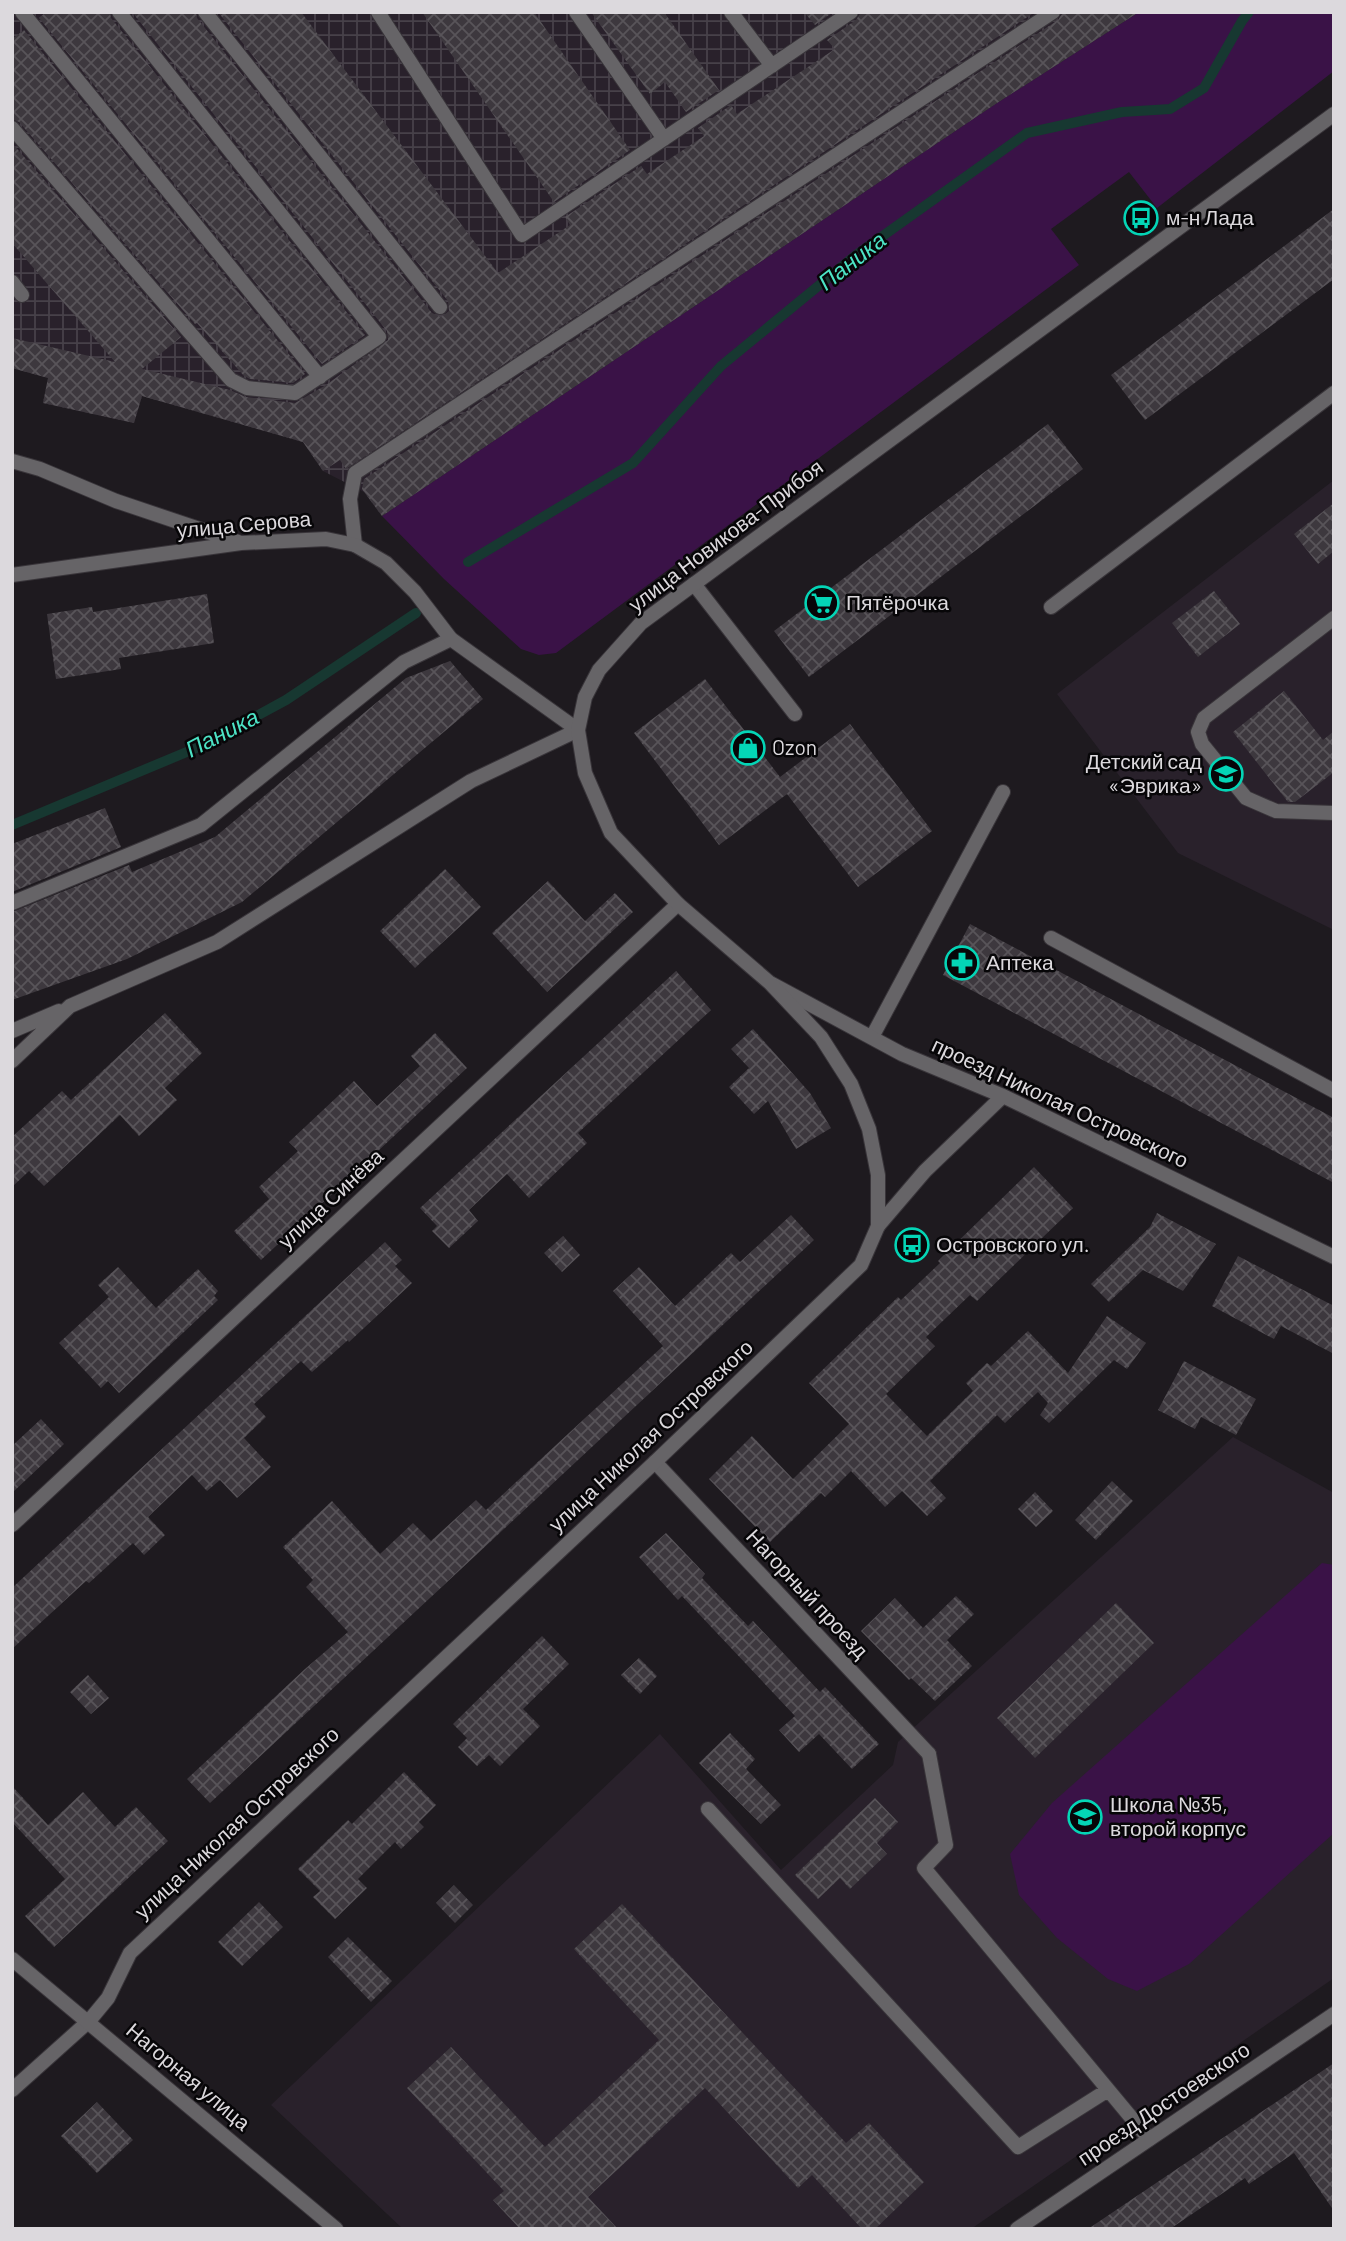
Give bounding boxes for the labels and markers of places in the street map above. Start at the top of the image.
bus stop icon: м-н Лада [1122,199,1160,237]
place label: м-н Лада [1166,204,1254,229]
supermarket icon: Пятёрочка [803,584,841,622]
place label: Пятёрочка [846,589,949,614]
shop icon: Ozon [729,729,767,767]
place label: Ozon [772,734,817,759]
place label: Детский сад «Эврика» [1086,748,1202,797]
school or university icon: Детский сад «Эврика» [1207,755,1245,793]
pharmacy icon: Аптека [943,944,981,982]
place label: Аптека [986,949,1054,974]
bus stop icon: Островского ул. [893,1226,931,1264]
place label: Островского ул. [936,1231,1090,1256]
place label: Школа №35, второй корпус [1110,1791,1246,1840]
school or university icon: Школа №35, второй корпус [1066,1798,1104,1836]

